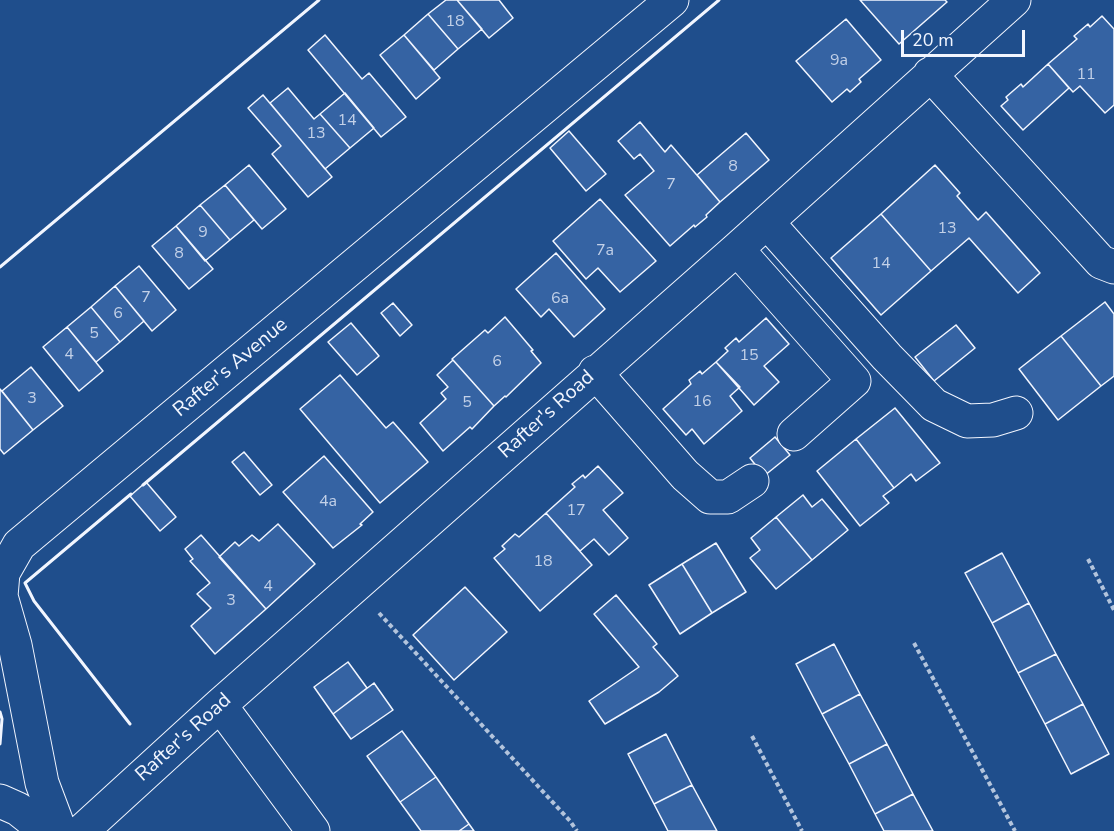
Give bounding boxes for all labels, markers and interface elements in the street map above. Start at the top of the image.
house number: 18 [445,12,465,32]
scale bar [904,18,1028,56]
text: 20 m [912,28,954,52]
house number: 9a [830,51,848,71]
house number: 11 [1076,65,1096,85]
house number: 14 [337,111,357,131]
house number: 13 [306,124,326,144]
house number: 8 [728,157,738,177]
house number: 7 [666,175,676,195]
house number: 13 [937,219,957,239]
house number: 9 [198,223,208,243]
house number: 7a [596,241,614,261]
house number: 8 [174,244,184,264]
house number: 14 [871,254,891,274]
house number: 7 [141,288,151,308]
house number: 6a [551,289,569,309]
house number: 6 [113,304,123,324]
street label: Rafter's Avenue [169,313,293,423]
house number: 5 [89,324,99,344]
house number: 4 [64,345,74,365]
house number: 15 [739,346,759,366]
house number: 6 [492,352,502,372]
street label: Rafter's Road [494,366,600,464]
house number: 3 [27,389,37,409]
house number: 16 [692,392,712,412]
house number: 5 [462,393,472,413]
house number: 4a [319,492,337,512]
house number: 17 [566,501,586,521]
house number: 18 [533,552,553,572]
house number: 4 [263,577,273,597]
house number: 3 [226,591,236,611]
street label: Rafter's Road [131,689,237,787]

